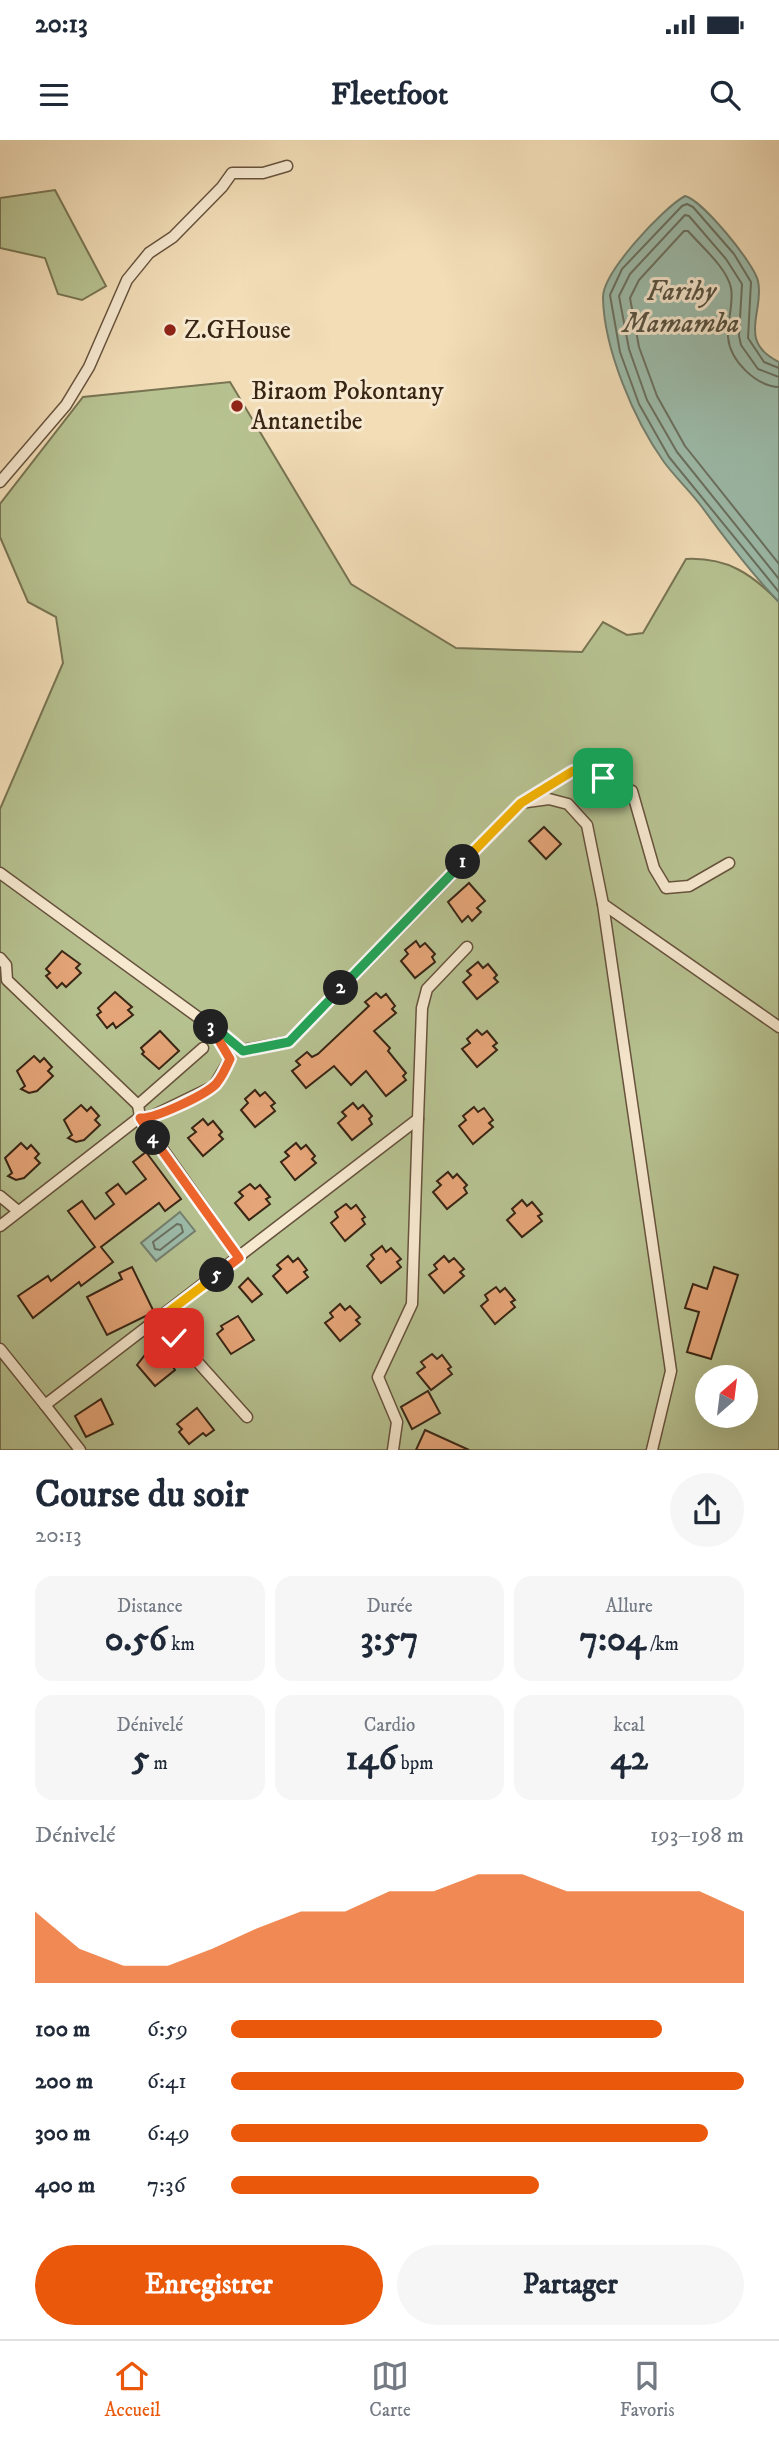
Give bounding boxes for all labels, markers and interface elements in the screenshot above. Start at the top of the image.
text: 20:13 [35,8,88,41]
text: Fleetfoot [331,75,448,115]
icon: menu [35,76,73,114]
icon: search [706,76,744,114]
water label: Farihy Mamamba [621,274,739,341]
place label: Z.GHouse [184,314,291,347]
marker: Z.GHouse [162,322,178,338]
place label: Biraom Pokontany Antanetibe [251,375,444,438]
marker: Biraom Pokontany Antanetibe [229,398,245,414]
pin [573,748,633,808]
icon: arrive [584,759,622,797]
pin: 1 [446,844,480,880]
text: 1 [459,850,466,873]
pin: 2 [324,970,358,1006]
text: 2 [336,976,345,999]
pin: 3 [194,1010,228,1044]
text: 3 [207,1015,214,1038]
pin: 4 [136,1121,170,1156]
text: 4 [147,1126,158,1149]
pin: 5 [200,1258,234,1292]
text: 5 [212,1263,221,1286]
pin [144,1308,204,1368]
icon: check [155,1319,193,1357]
north arrow [695,1365,758,1428]
map controls [695,1365,758,1428]
text: Course du soir [35,1471,248,1519]
button: share [670,1473,744,1547]
text: 20:13 [35,1521,82,1550]
text: Distance [117,1595,183,1618]
text: Durée [366,1595,413,1618]
text: Allure [605,1595,653,1618]
text: 0.56 [105,1618,167,1662]
text: 3:57 [360,1618,419,1662]
text: 7:04 [579,1618,646,1662]
text: km [167,1633,195,1656]
text: /km [646,1633,679,1656]
text: Dénivelé [117,1714,183,1737]
text: Cardio [364,1714,415,1737]
text: kcal [614,1714,645,1737]
text: 5 [132,1737,149,1781]
text: 146 [345,1737,397,1781]
text: 42 [610,1737,648,1781]
text: m [149,1752,168,1775]
text: bpm [397,1752,434,1775]
text: Dénivelé [35,1821,116,1850]
text: 193–198 m [650,1821,744,1850]
text: 100 m [35,2015,90,2044]
text: 6:59 [147,2015,188,2044]
text: 200 m [35,2067,93,2096]
text: 6:41 [147,2067,187,2096]
text: 300 m [35,2119,91,2148]
text: 6:49 [147,2119,190,2148]
text: 400 m [35,2171,95,2200]
text: 7:36 [147,2171,186,2200]
button: Enregistrer [35,2245,383,2325]
button: Partager [397,2245,744,2325]
tab: Accueil [104,2357,160,2422]
tab: Carte [369,2357,411,2422]
tab: Favoris [620,2357,675,2422]

